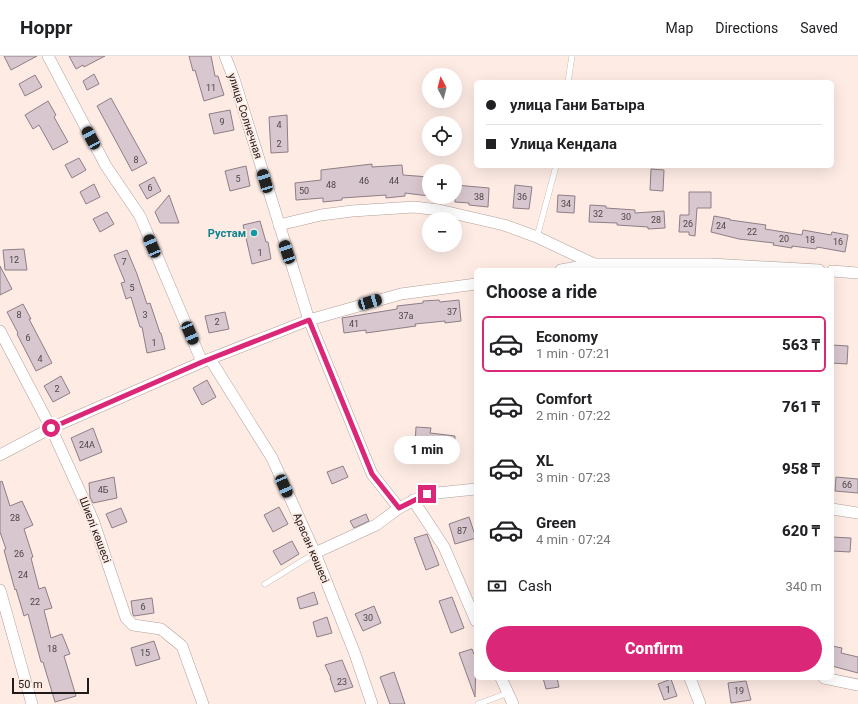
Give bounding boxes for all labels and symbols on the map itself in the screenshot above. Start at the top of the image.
north arrow [422,68,462,108]
street label: улица Солнечная [225,72,265,160]
house number: 11 [206,83,216,93]
house number: 9 [219,117,225,127]
house number: 4 [276,120,282,130]
car [80,125,102,151]
house number: 2 [276,139,282,149]
house number: 8 [133,155,139,165]
car [256,168,274,194]
house number: 5 [235,174,241,184]
house number: 46 [359,176,369,186]
house number: 44 [389,176,399,186]
house number: 48 [326,180,336,190]
house number: 6 [147,183,153,193]
house number: 50 [299,186,309,196]
house number: 38 [474,192,484,202]
house number: 36 [517,192,527,202]
house number: 34 [561,199,571,209]
house number: 32 [593,209,603,219]
house number: 30 [621,212,631,222]
house number: 28 [651,215,661,225]
house number: 26 [683,219,693,229]
house number: 24 [716,221,726,231]
place label: Рустам [208,227,246,240]
house number: 22 [747,227,757,237]
marker: Рустам [249,228,259,238]
car [142,233,162,259]
house number: 20 [779,234,789,244]
house number: 18 [805,235,815,245]
house number: 16 [833,237,843,247]
car [278,239,296,265]
house number: 1 [257,248,263,258]
house number: 12 [9,255,19,265]
house number: 7 [121,257,127,267]
house number: 5 [129,283,135,293]
car [357,293,383,311]
house number: 37 [447,307,457,317]
house number: 8 [16,310,22,320]
house number: 3 [142,310,148,320]
house number: 37а [398,311,414,321]
house number: 2 [214,317,220,327]
house number: 41 [349,319,359,329]
car [180,320,200,346]
house number: 6 [25,333,31,343]
house number: 1 [151,338,157,348]
house number: 4 [37,354,43,364]
house number: 2 [54,384,60,394]
route start [42,419,60,437]
callout: 1 min [394,436,460,464]
house number: 24А [79,440,95,450]
car [274,473,294,499]
house number: 66 [842,480,852,490]
house number: 4Б [98,485,109,495]
route end [418,485,436,503]
street label: Шиелі көшесі [76,495,114,565]
street label: Арасан көшесі [290,511,332,585]
house number: 28 [10,513,20,523]
house number: 87 [457,526,467,536]
house number: 26 [14,549,24,559]
house number: 24 [18,570,28,580]
house number: 22 [30,597,40,607]
house number: 6 [140,602,146,612]
house number: 30 [363,613,373,623]
house number: 18 [47,644,57,654]
house number: 15 [140,648,150,658]
scale bar [12,676,89,695]
house number: 23 [337,677,347,687]
house number: 1 [665,685,671,695]
house number: 19 [734,686,744,696]

